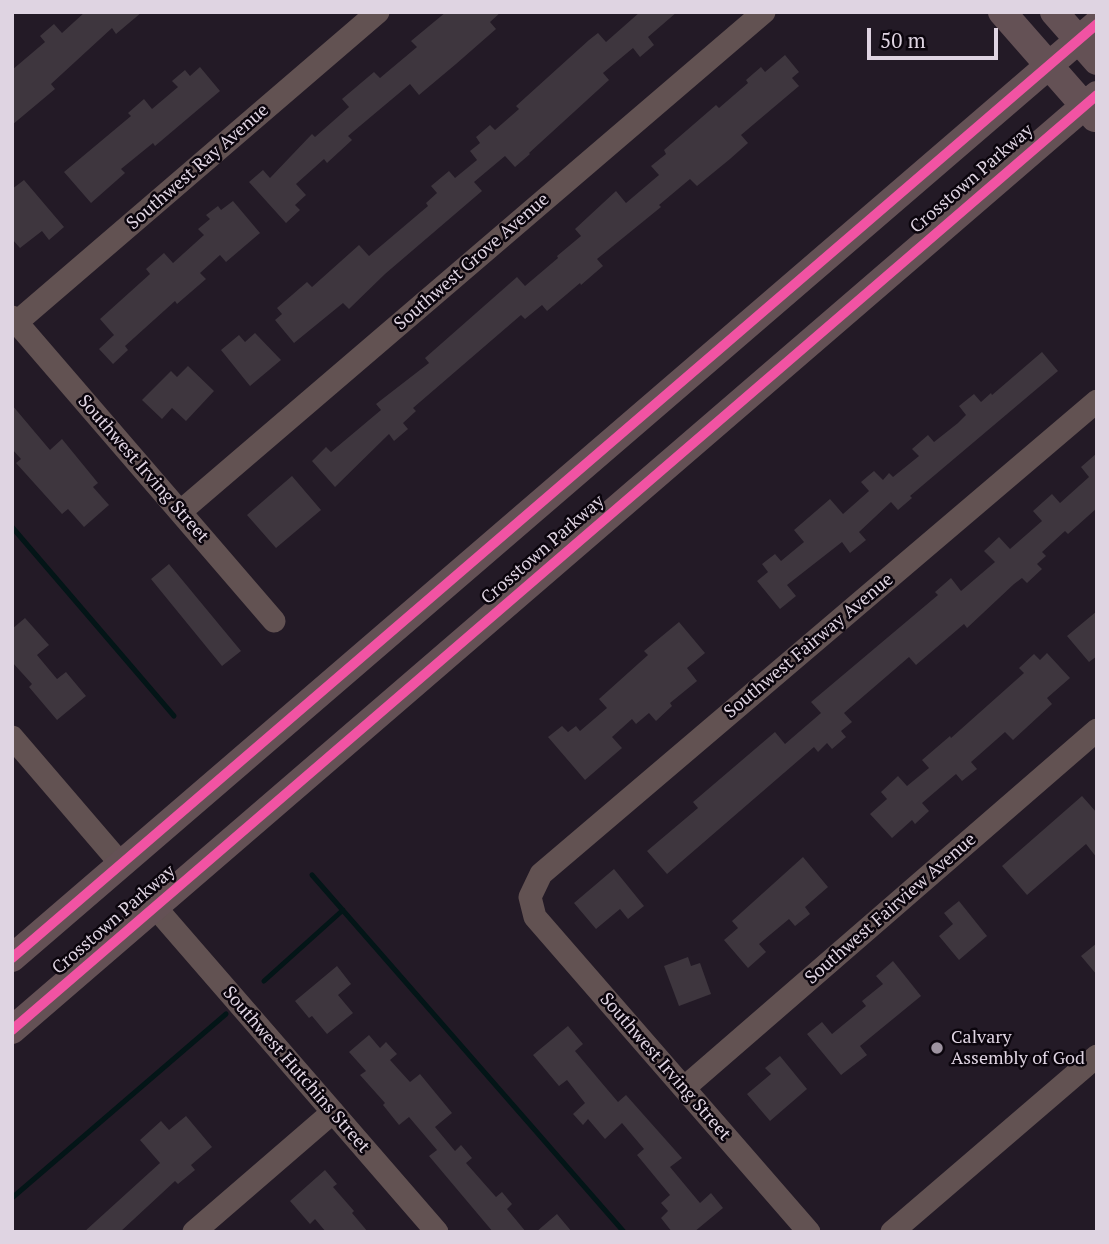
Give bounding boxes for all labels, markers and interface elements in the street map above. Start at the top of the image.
scale bar [871,14,1002,58]
text: 50 m [880,26,926,54]
street label: Southwest Ray Avenue [123,100,273,234]
street label: Crosstown Parkway [906,120,1038,238]
street label: Southwest Grove Avenue [390,189,554,335]
street label: Southwest Irving Street [73,391,213,547]
street label: Crosstown Parkway [477,491,609,609]
street label: Southwest Fairway Avenue [720,569,898,723]
street label: Southwest Fairview Avenue [801,829,981,989]
street label: Crosstown Parkway [48,861,180,979]
street label: Southwest Hutchins Street [218,982,374,1158]
street label: Southwest Irving Street [595,989,735,1145]
place label: Calvary Assembly of God [951,1027,1085,1070]
marker: Calvary Assembly of God [929,1040,945,1056]

